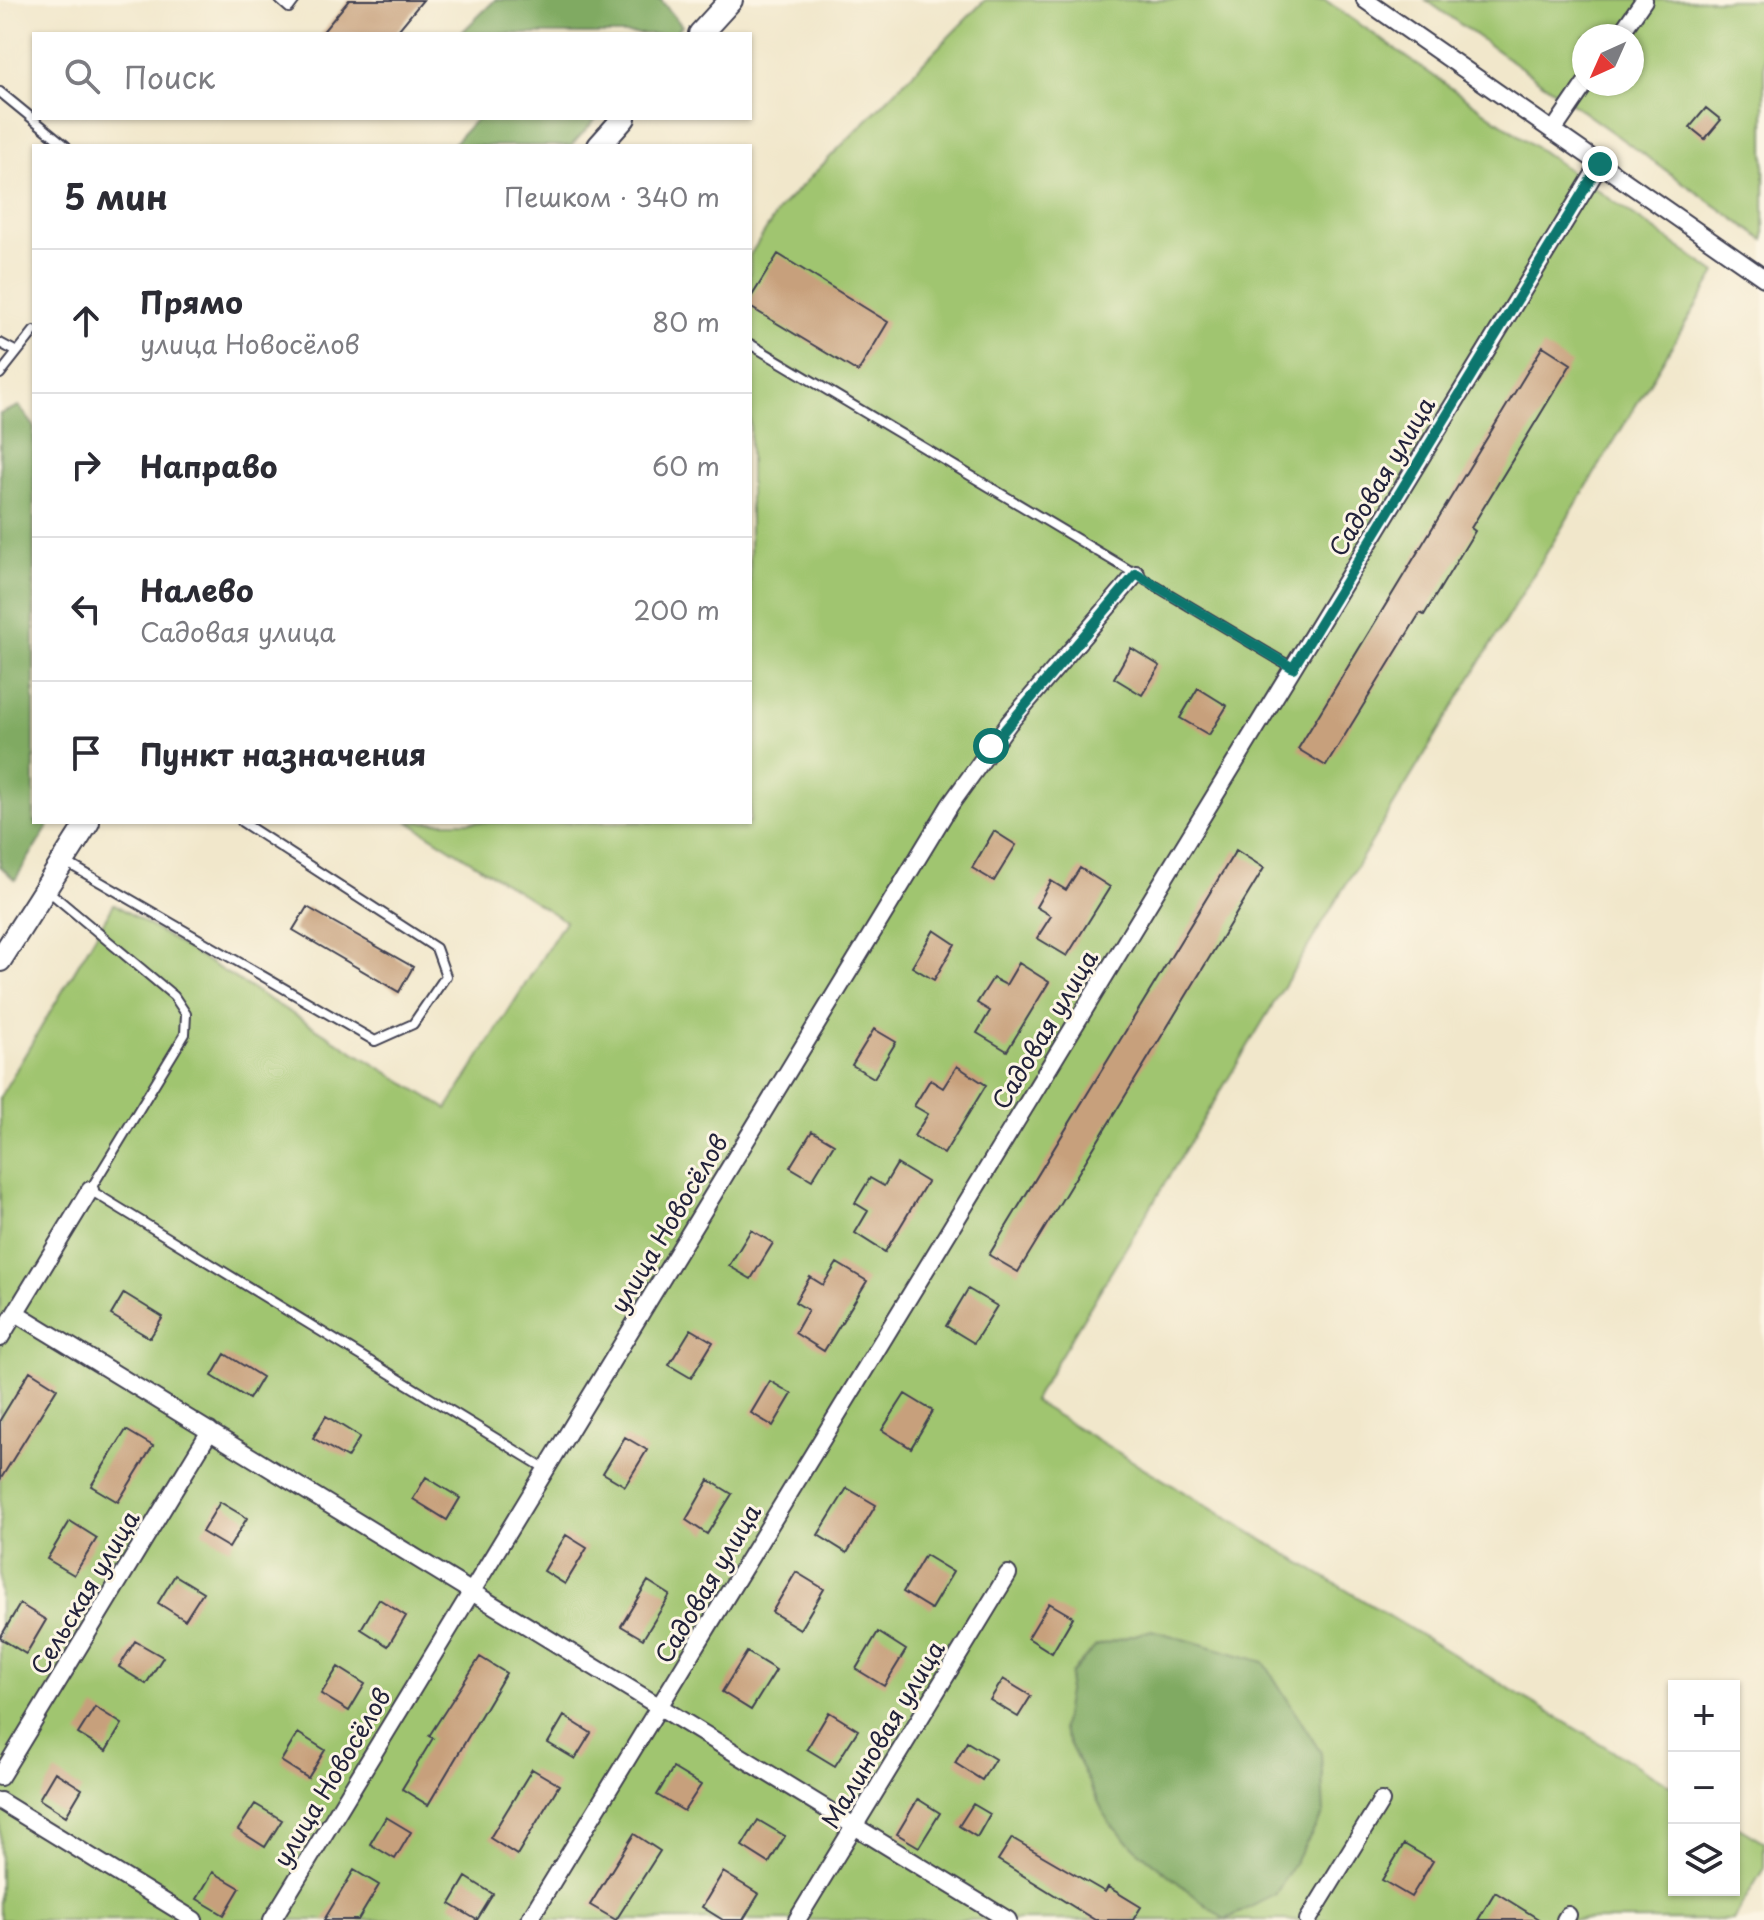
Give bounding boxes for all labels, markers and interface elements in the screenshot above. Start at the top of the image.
north arrow [1572,24,1644,96]
search box [32,32,752,120]
icon: search [60,54,104,98]
text: Поиск [124,54,215,99]
route end [1582,146,1618,182]
text: 5 мин [64,170,168,222]
text: Пешком · 340 m [504,177,720,216]
text: Прямо [140,279,243,324]
icon: ahead [64,299,108,343]
text: 80 m [652,302,720,341]
text: улица Новосёлов [140,324,360,363]
street label: Садовая улица [1319,389,1443,563]
icon: right [64,443,108,487]
text: Направо [140,443,278,488]
text: 60 m [652,446,720,485]
text: Налево [140,567,254,612]
icon: left [64,587,108,631]
text: 200 m [633,590,720,629]
text: Садовая улица [140,612,336,651]
route start [973,728,1009,764]
icon: arrive [64,731,108,775]
text: Пункт назначения [140,731,426,776]
street label: Садовая улица [982,942,1106,1116]
street label: улица Новосёлов [600,1127,736,1319]
street label: Садовая улица [645,1496,769,1670]
street label: Сельская улица [21,1503,147,1681]
street label: Малиновая улица [811,1633,953,1835]
map controls [1668,1680,1740,1896]
button: + [1668,1680,1740,1752]
street label: улица Новосёлов [263,1681,399,1873]
button: − [1668,1752,1740,1824]
button: layers [1668,1824,1740,1896]

